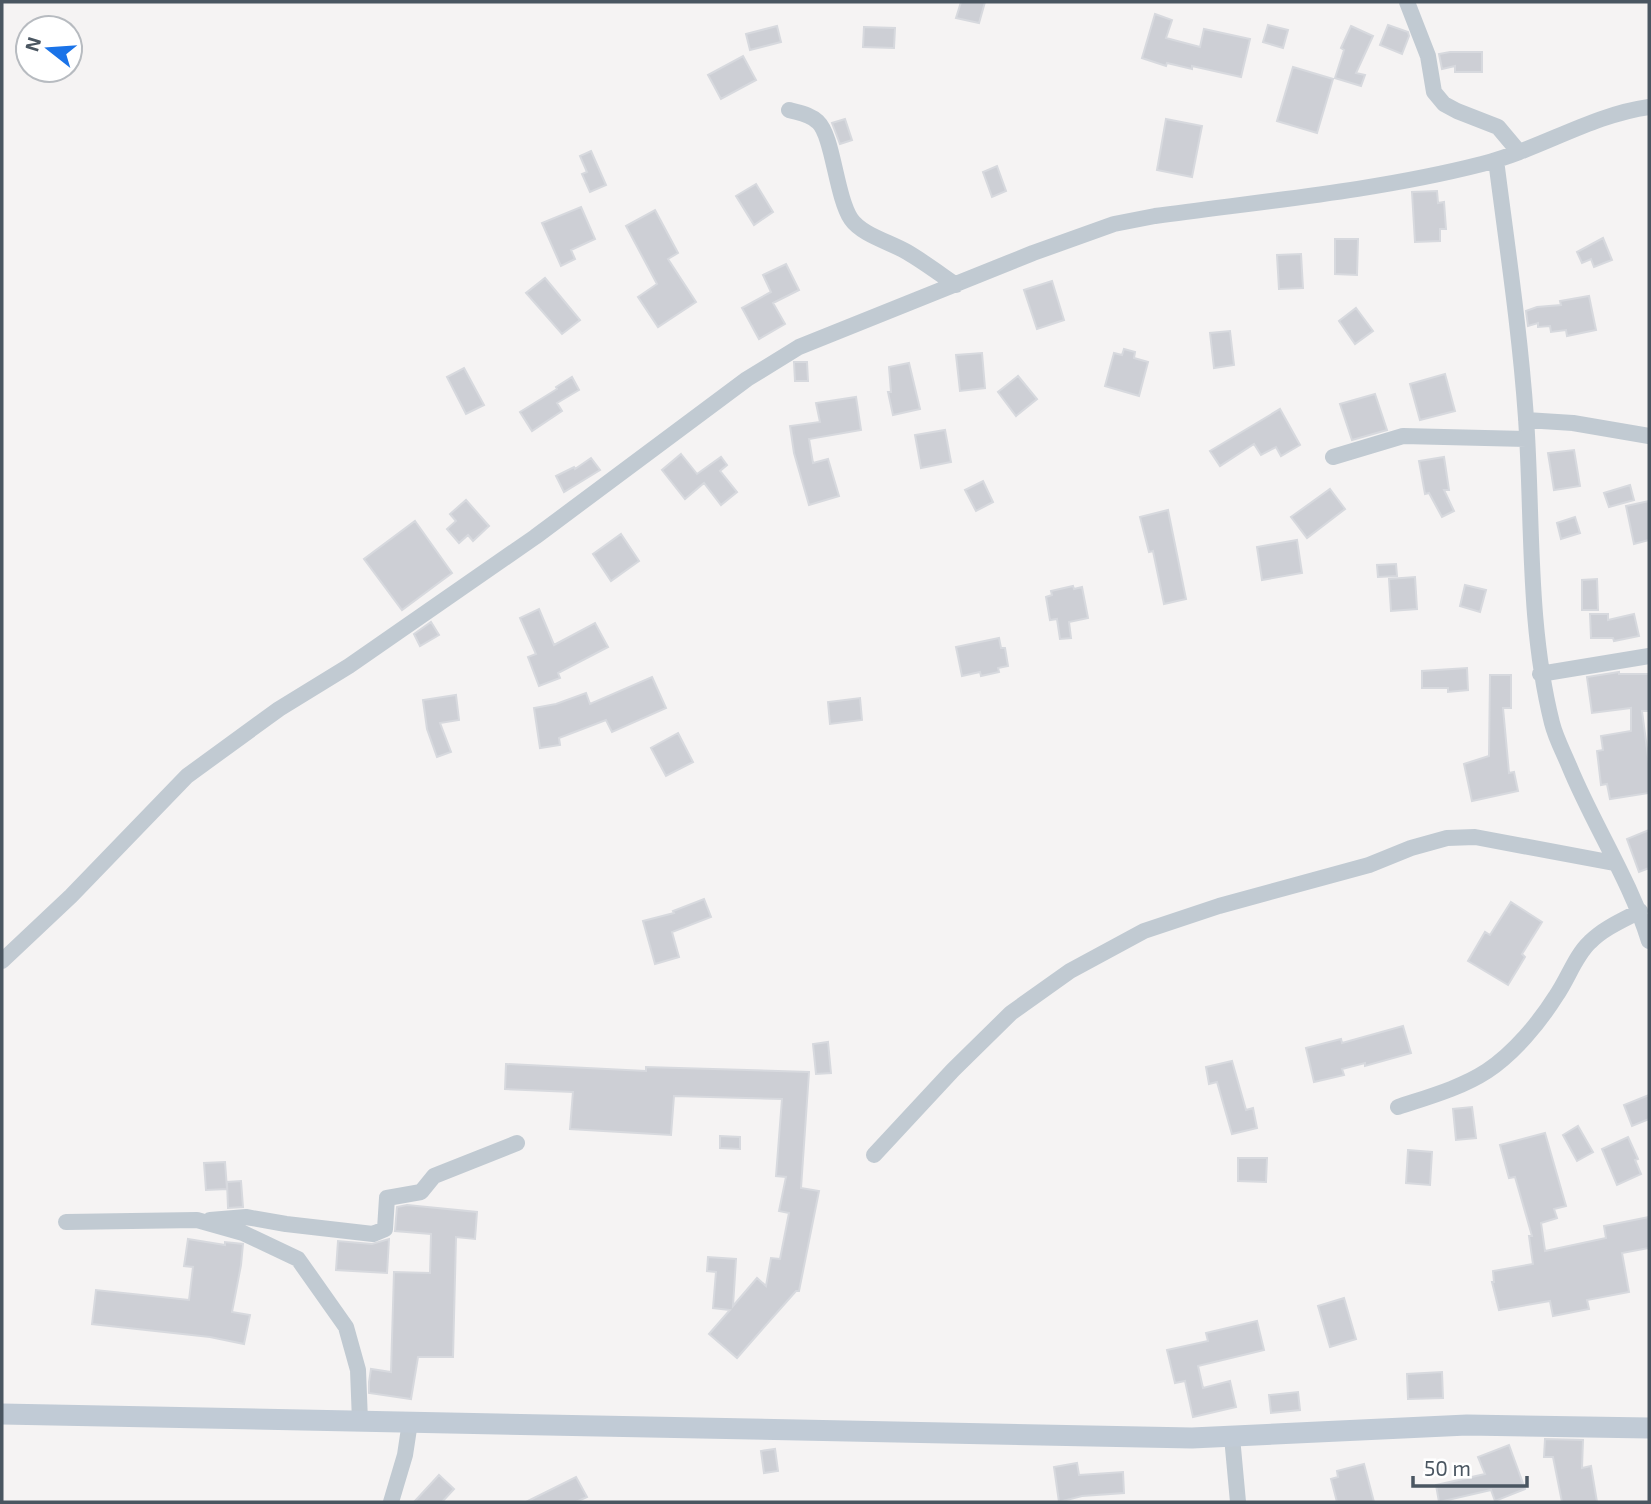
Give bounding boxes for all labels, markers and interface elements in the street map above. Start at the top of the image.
north arrow [14,14,84,84]
text: N [19,34,45,54]
scale bar [1413,1444,1527,1488]
text: 50 m [1424,1455,1471,1480]

